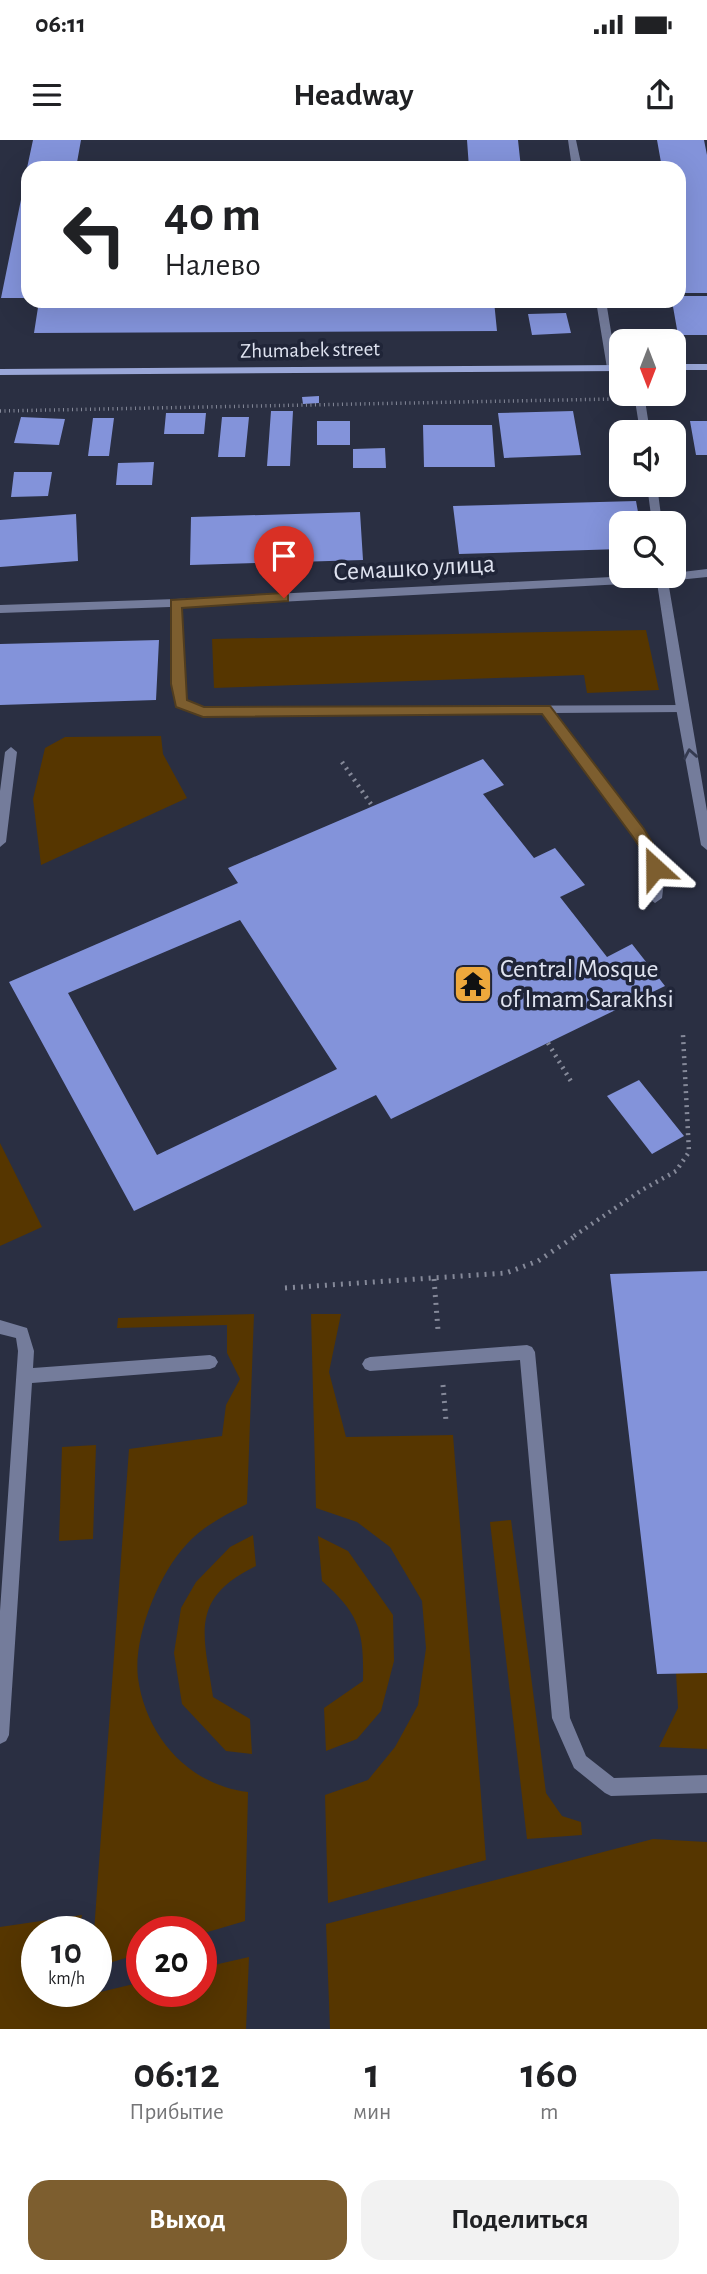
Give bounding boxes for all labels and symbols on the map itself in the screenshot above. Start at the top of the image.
north arrow [609,329,686,406]
street label: Zhumabek street [240,338,380,362]
pin [254,526,314,598]
street label: Семашко улица [332,551,496,585]
one-way arrow [684,748,699,760]
position arrow [618,831,692,905]
place label: Central Mosque of Imam Sarakhsi [500,956,674,1012]
temple icon: Central Mosque of Imam Sarakhsi [452,963,494,1005]
speed limit sign: 20 [126,1916,217,2007]

